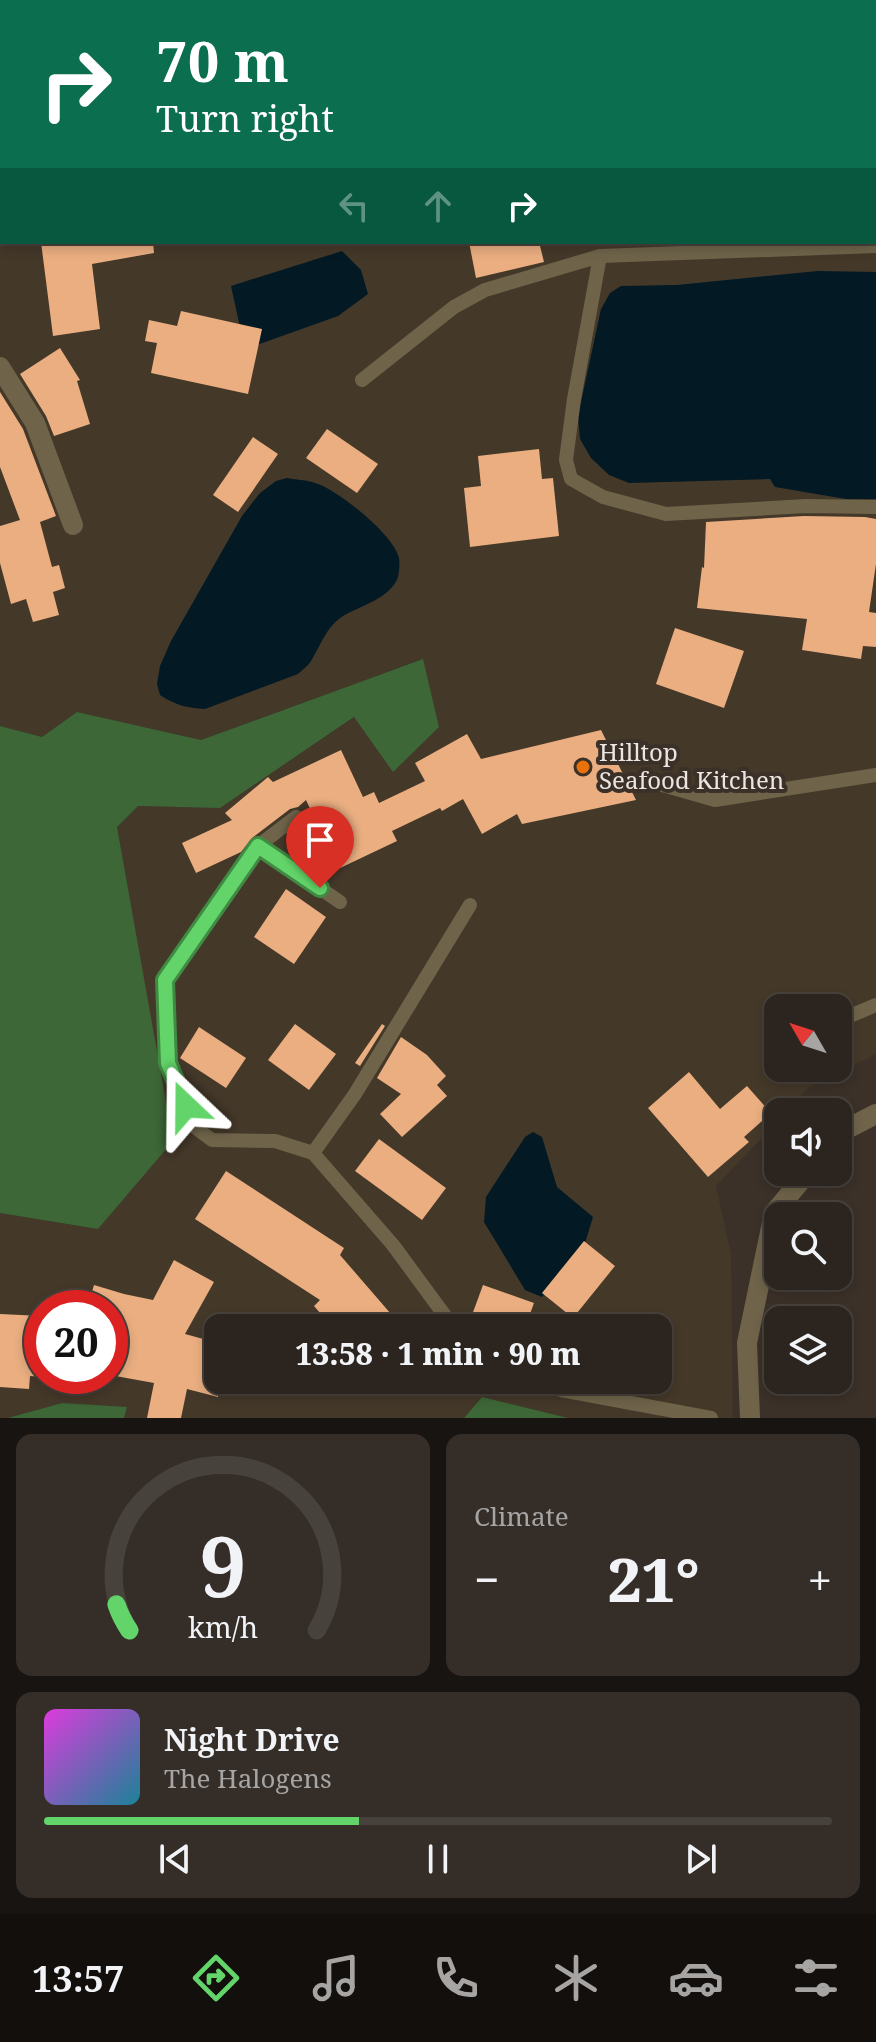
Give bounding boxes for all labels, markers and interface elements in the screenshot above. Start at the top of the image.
text: 70 m [156,22,289,98]
icon: right [24,32,128,136]
text: Turn right [156,94,334,143]
icon: left [332,184,376,228]
icon: ahead [416,184,460,228]
icon: right [500,184,544,228]
place label: Hilltop Seafood Kitchen [599,735,784,796]
marker: Hilltop Seafood Kitchen [574,758,592,776]
pin [286,806,354,888]
icon: arrive [298,818,342,862]
north arrow [764,994,852,1082]
map controls [764,994,852,1394]
position arrow [144,1064,228,1148]
button: sound [764,1098,852,1186]
button: search [764,1202,852,1290]
speed limit sign: 20 [24,1290,128,1394]
button: layers [764,1306,852,1394]
text: 13:58 · 1 min · 90 m [295,1333,581,1374]
text: Climate [474,1498,569,1534]
text: 9 [199,1508,247,1621]
text: 21° [607,1538,699,1620]
text: − [474,1549,499,1609]
text: + [807,1549,832,1609]
text: km/h [188,1607,258,1646]
text: Night Drive [164,1719,340,1760]
text: The Halogens [164,1760,332,1796]
icon: previous [153,1837,197,1881]
icon: pause [416,1837,460,1881]
icon: next [679,1837,723,1881]
icon: directions [188,1950,244,2006]
icon: music [308,1950,364,2006]
icon: phone [428,1950,484,2006]
icon: climate [548,1950,604,2006]
icon: car [668,1950,724,2006]
icon: filters [788,1950,844,2006]
text: 13:57 [32,1954,124,2003]

